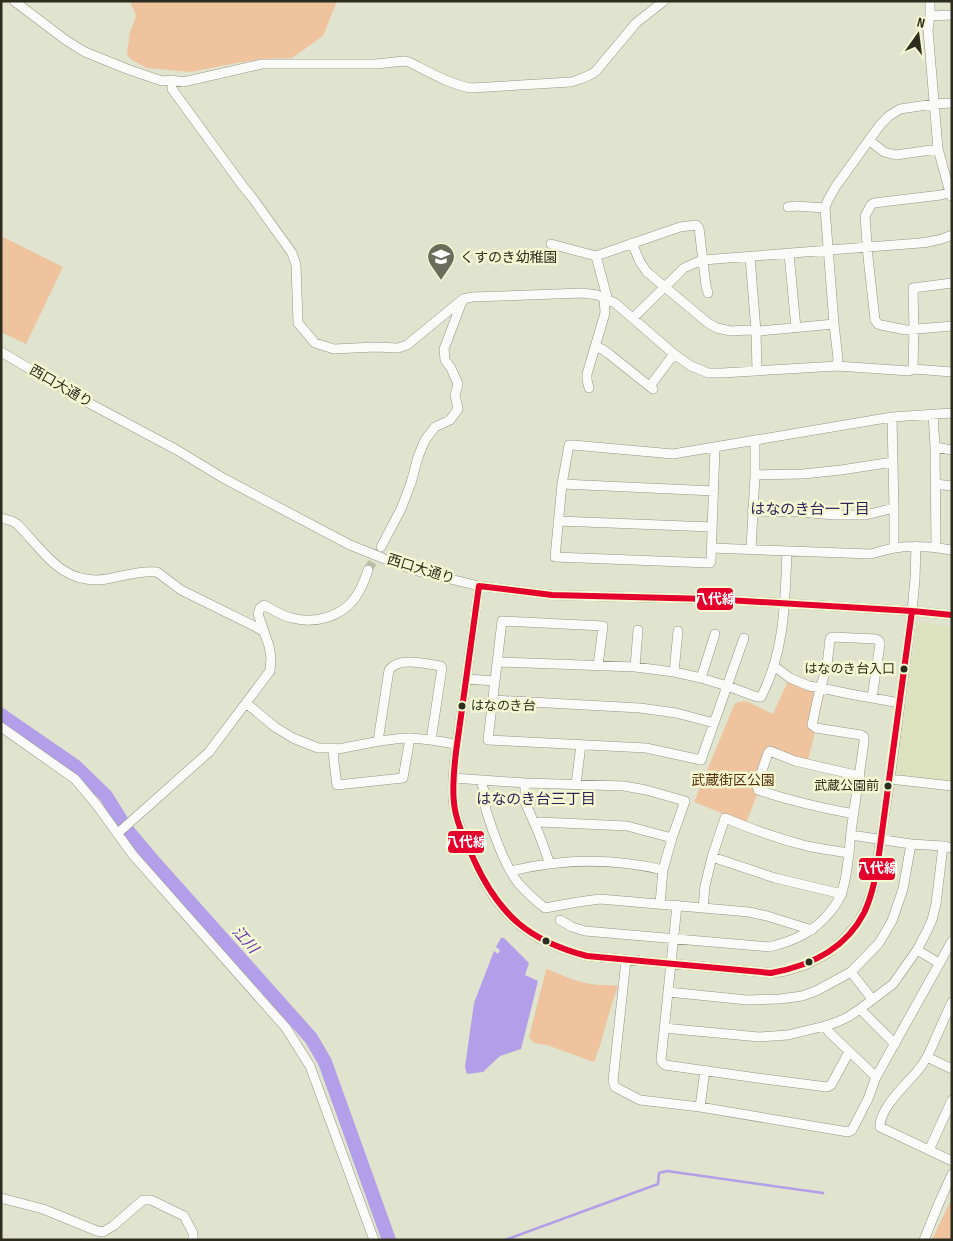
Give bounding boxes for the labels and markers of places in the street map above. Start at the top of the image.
school or university icon: くすのき幼稚園 [426,242,456,281]
place label: くすのき幼稚園 [460,249,558,266]
place label: はなのき台入口 [804,661,895,677]
marker: はなのき台入口 [899,664,909,674]
place label: はなのき台 [471,698,536,714]
marker: はなのき台 [457,701,467,711]
place label: 武蔵公園前 [814,778,879,794]
marker: 武蔵公園前 [883,781,893,791]
unlabelled marker [541,936,551,946]
unlabelled marker [804,957,814,967]

